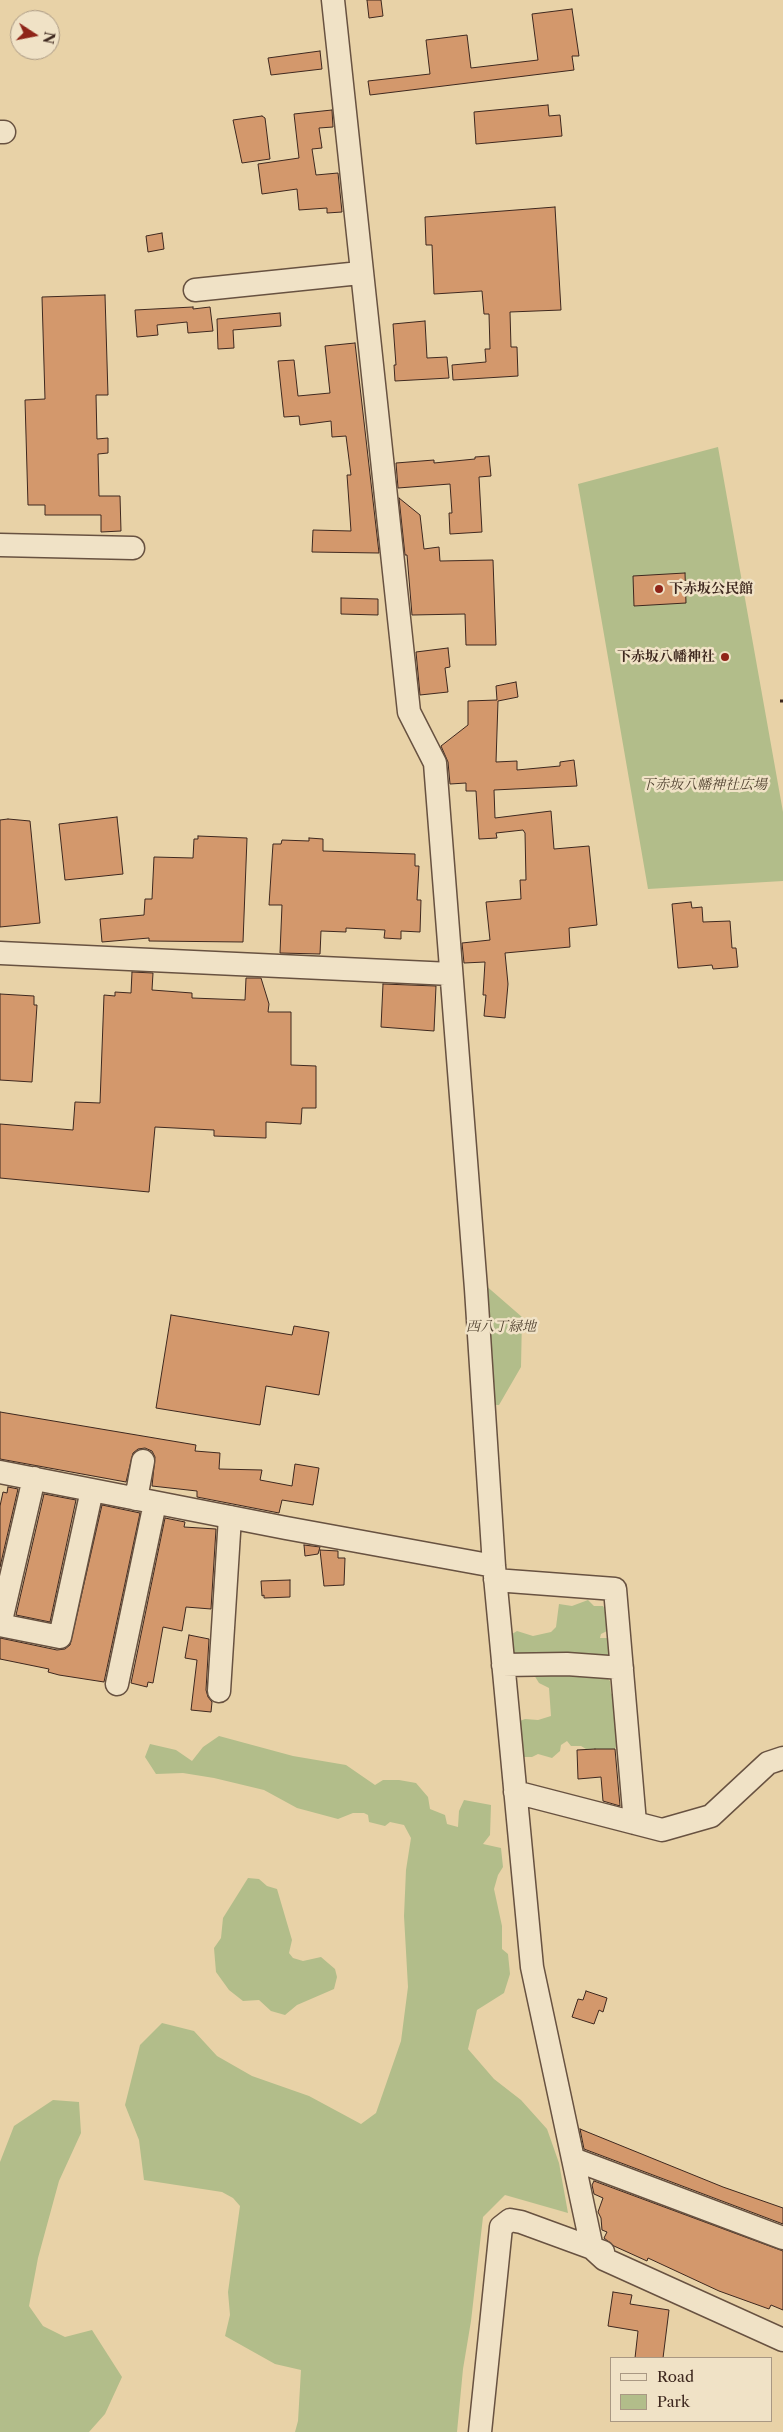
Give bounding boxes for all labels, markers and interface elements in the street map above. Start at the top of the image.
north arrow [10,10,60,60]
text: N [39,30,59,45]
place label: 下赤坂公民館 [669,581,753,597]
marker: 下赤坂公民館 [653,583,665,595]
place label: 下赤坂八幡神社 [617,649,715,665]
marker: 下赤坂八幡神社 [719,651,731,663]
park label: 下赤坂八幡神社広場 [641,777,767,793]
park label: 西八丁緑地 [466,1319,536,1335]
legend [610,2357,773,2422]
text: Road [657,2367,694,2386]
text: Park [657,2392,690,2411]

